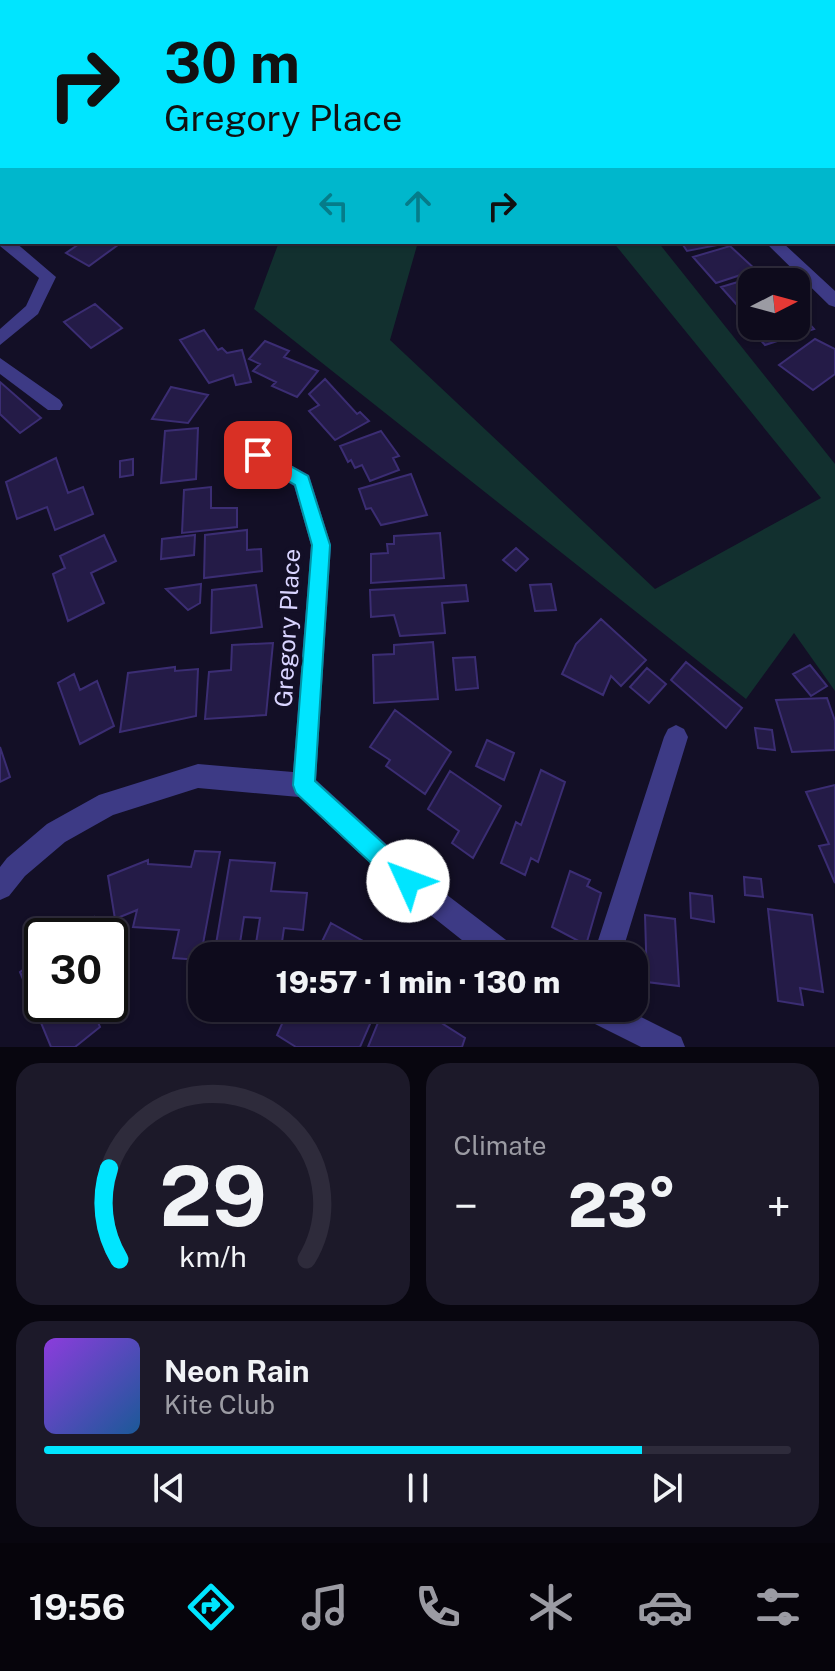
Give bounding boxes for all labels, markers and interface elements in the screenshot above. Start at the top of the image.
text: 30 m [164,30,300,96]
icon: right [32,32,136,136]
text: Gregory Place [164,97,402,139]
icon: left [312,184,356,228]
icon: ahead [396,184,440,228]
icon: right [480,184,524,228]
north arrow [738,268,810,340]
map controls [738,268,810,340]
pin [224,421,292,489]
icon: arrive [236,433,280,477]
street label: Gregory Place [269,548,305,708]
position arrow [366,839,450,923]
speed limit sign: 30 [24,918,128,1022]
text: 19:57 · 1 min · 130 m [276,964,560,1000]
text: Climate [454,1130,547,1161]
text: 29 [159,1147,267,1245]
text: 23° [568,1170,677,1241]
text: − [454,1180,478,1232]
text: + [767,1180,791,1232]
text: km/h [179,1240,246,1273]
text: Neon Rain [164,1353,310,1389]
text: Kite Club [164,1389,275,1420]
icon: previous [147,1466,191,1510]
icon: pause [396,1466,440,1510]
icon: next [645,1466,689,1510]
icon: directions [183,1579,239,1635]
icon: music [297,1579,353,1635]
icon: phone [410,1579,466,1635]
icon: climate [523,1579,579,1635]
icon: car [637,1579,693,1635]
icon: filters [750,1579,806,1635]
text: 19:56 [29,1586,126,1628]

